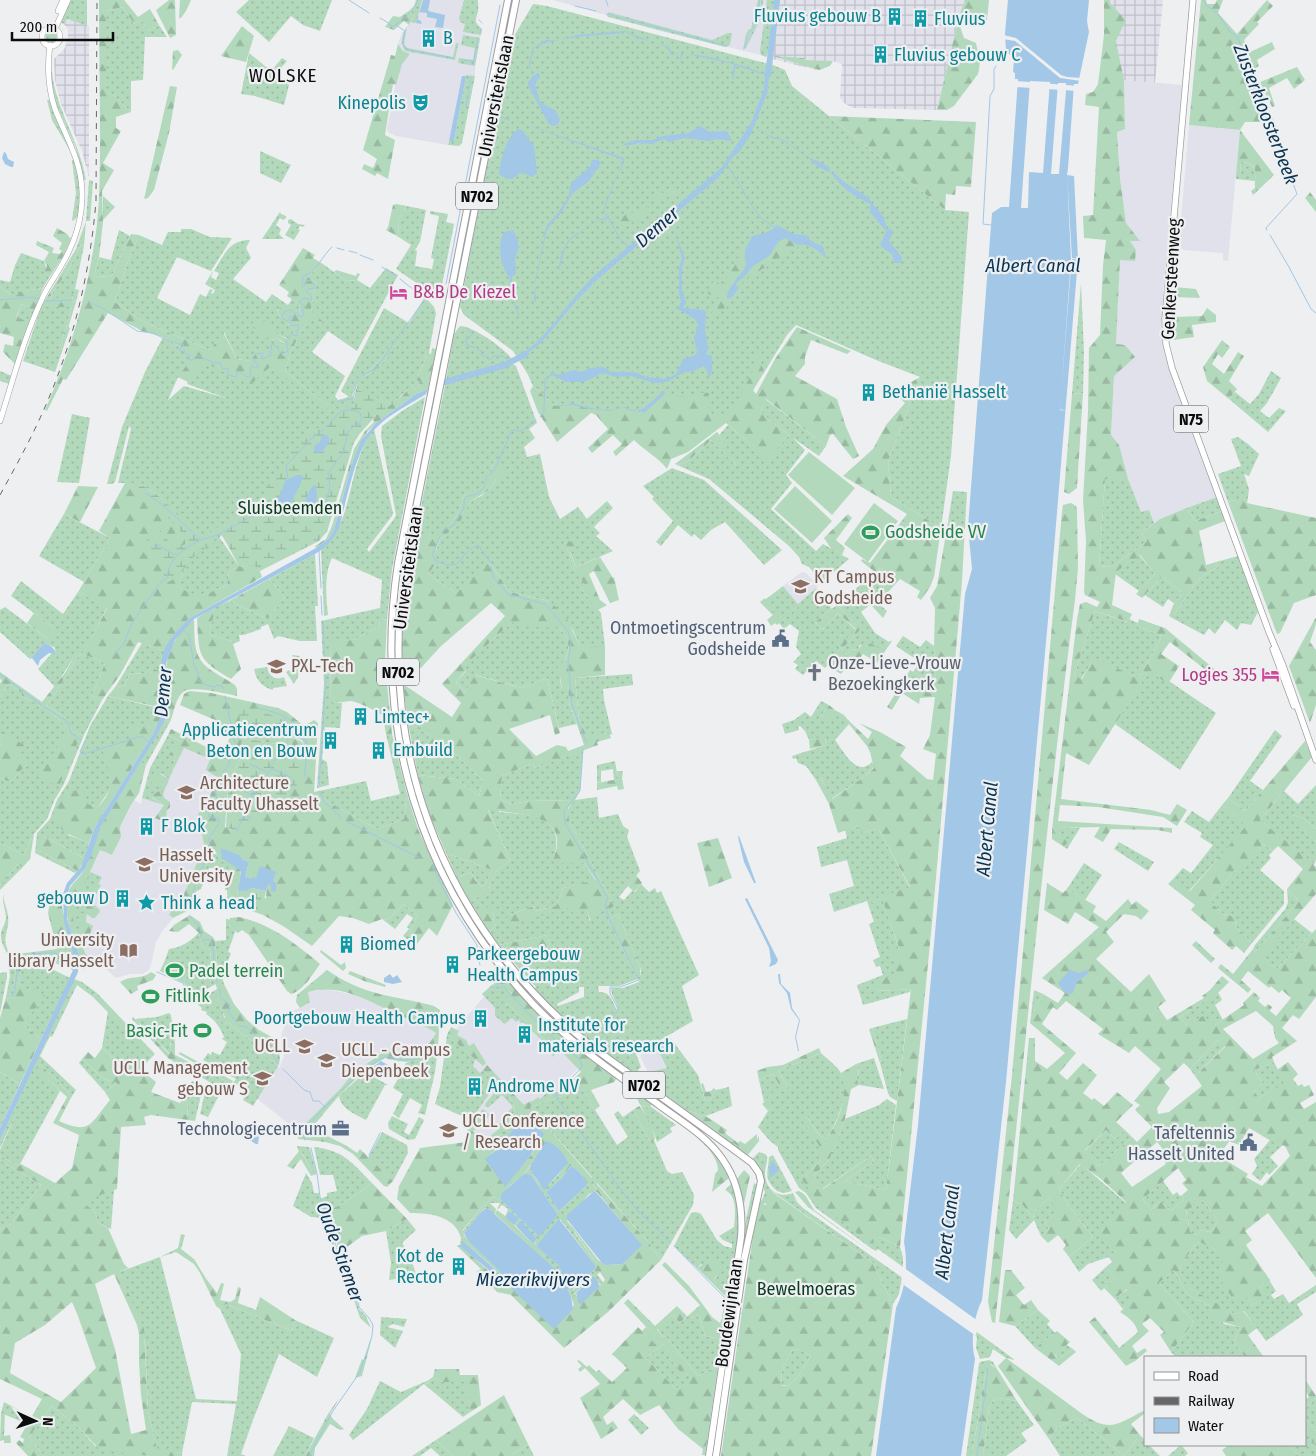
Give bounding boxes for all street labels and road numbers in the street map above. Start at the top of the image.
street label: Universiteitslaan [473,33,519,159]
road number: N702 [456,182,498,210]
street label: Genkersteenweg [1157,217,1185,340]
road number: N75 [1174,406,1208,432]
street label: Universiteitslaan [388,505,428,631]
road number: N702 [377,659,419,686]
road number: N702 [623,1072,665,1098]
street label: Boudewijnlaan [710,1257,748,1369]

